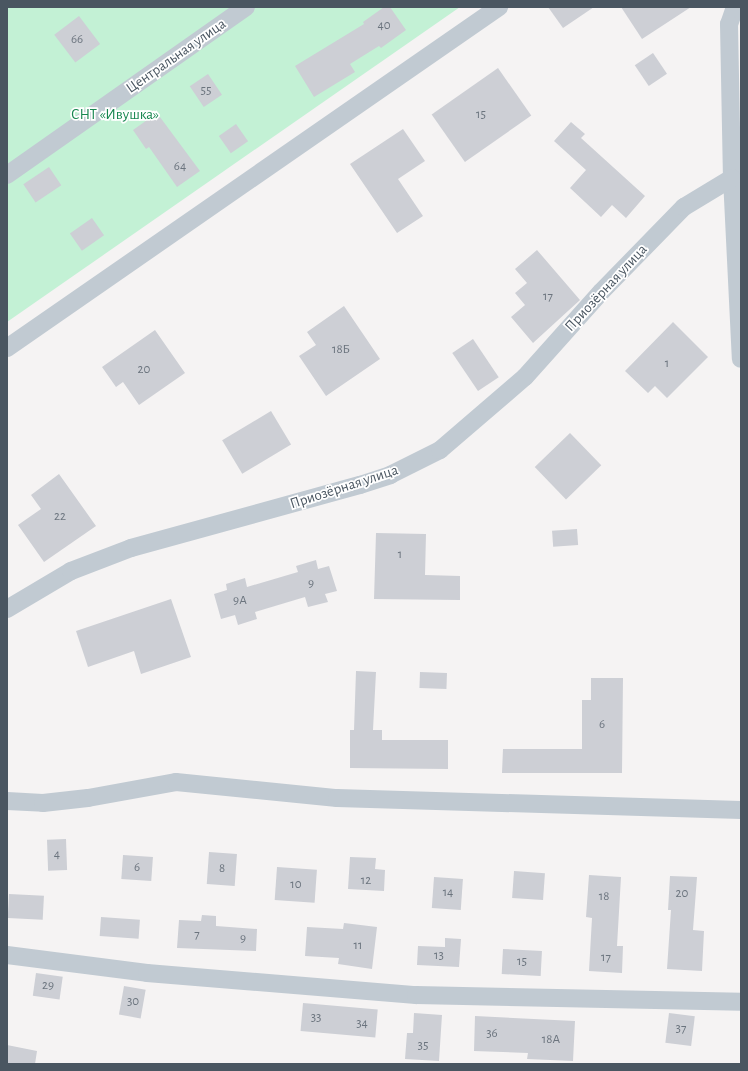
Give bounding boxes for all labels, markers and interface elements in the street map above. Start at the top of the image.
street label: Центральная улица [122,15,230,97]
house number: 40 [377,18,391,34]
house number: 66 [71,32,83,48]
house number: 55 [201,83,211,99]
park label: СНТ «Ивушка» [71,106,159,124]
house number: 15 [476,107,486,123]
house number: 64 [174,159,186,175]
street label: Приозёрная улица [561,241,651,335]
house number: 17 [543,289,553,305]
house number: 18Б [332,342,350,358]
house number: 1 [665,356,669,372]
house number: 20 [138,362,150,378]
street label: Приозёрная улица [288,461,400,513]
house number: 22 [54,509,66,525]
house number: 1 [398,547,402,563]
house number: 9 [308,576,314,592]
house number: 9А [233,593,247,609]
house number: 6 [599,717,605,733]
house number: 4 [54,847,60,863]
house number: 6 [134,860,140,876]
house number: 8 [219,861,225,877]
house number: 12 [361,873,371,889]
house number: 10 [290,877,302,893]
house number: 14 [443,885,453,901]
house number: 20 [676,886,688,902]
house number: 18 [599,889,609,905]
house number: 7 [194,927,200,943]
house number: 9 [240,931,246,947]
house number: 11 [354,938,362,954]
house number: 13 [434,948,444,964]
house number: 17 [601,950,611,966]
house number: 15 [517,954,527,970]
house number: 29 [42,978,54,994]
house number: 30 [127,994,139,1010]
house number: 33 [311,1010,321,1026]
house number: 34 [356,1016,368,1032]
house number: 37 [676,1021,686,1037]
house number: 36 [486,1026,498,1042]
house number: 18А [542,1032,560,1048]
house number: 35 [418,1038,428,1054]

